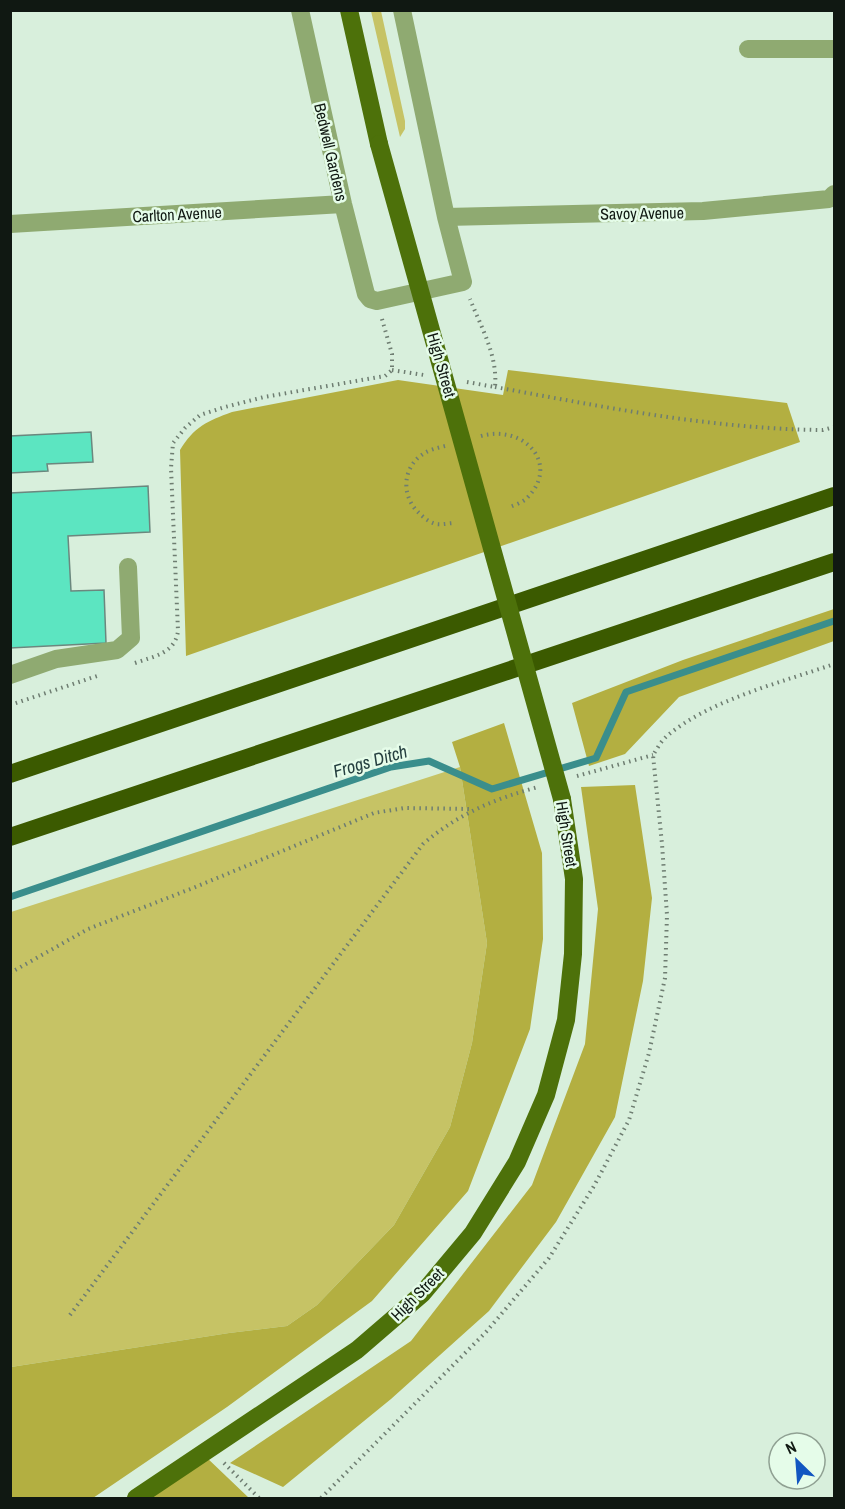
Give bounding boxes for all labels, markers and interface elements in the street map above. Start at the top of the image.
street label: Bedwell Gardens [309,101,353,203]
street label: Carlton Avenue [132,201,222,227]
street label: Savoy Avenue [600,201,684,225]
street label: High Street [422,330,462,400]
water label: Frogs Ditch [330,738,410,784]
street label: High Street [551,800,583,869]
street label: High Street [386,1263,448,1325]
north arrow [767,1431,827,1491]
text: N [782,1435,800,1459]

